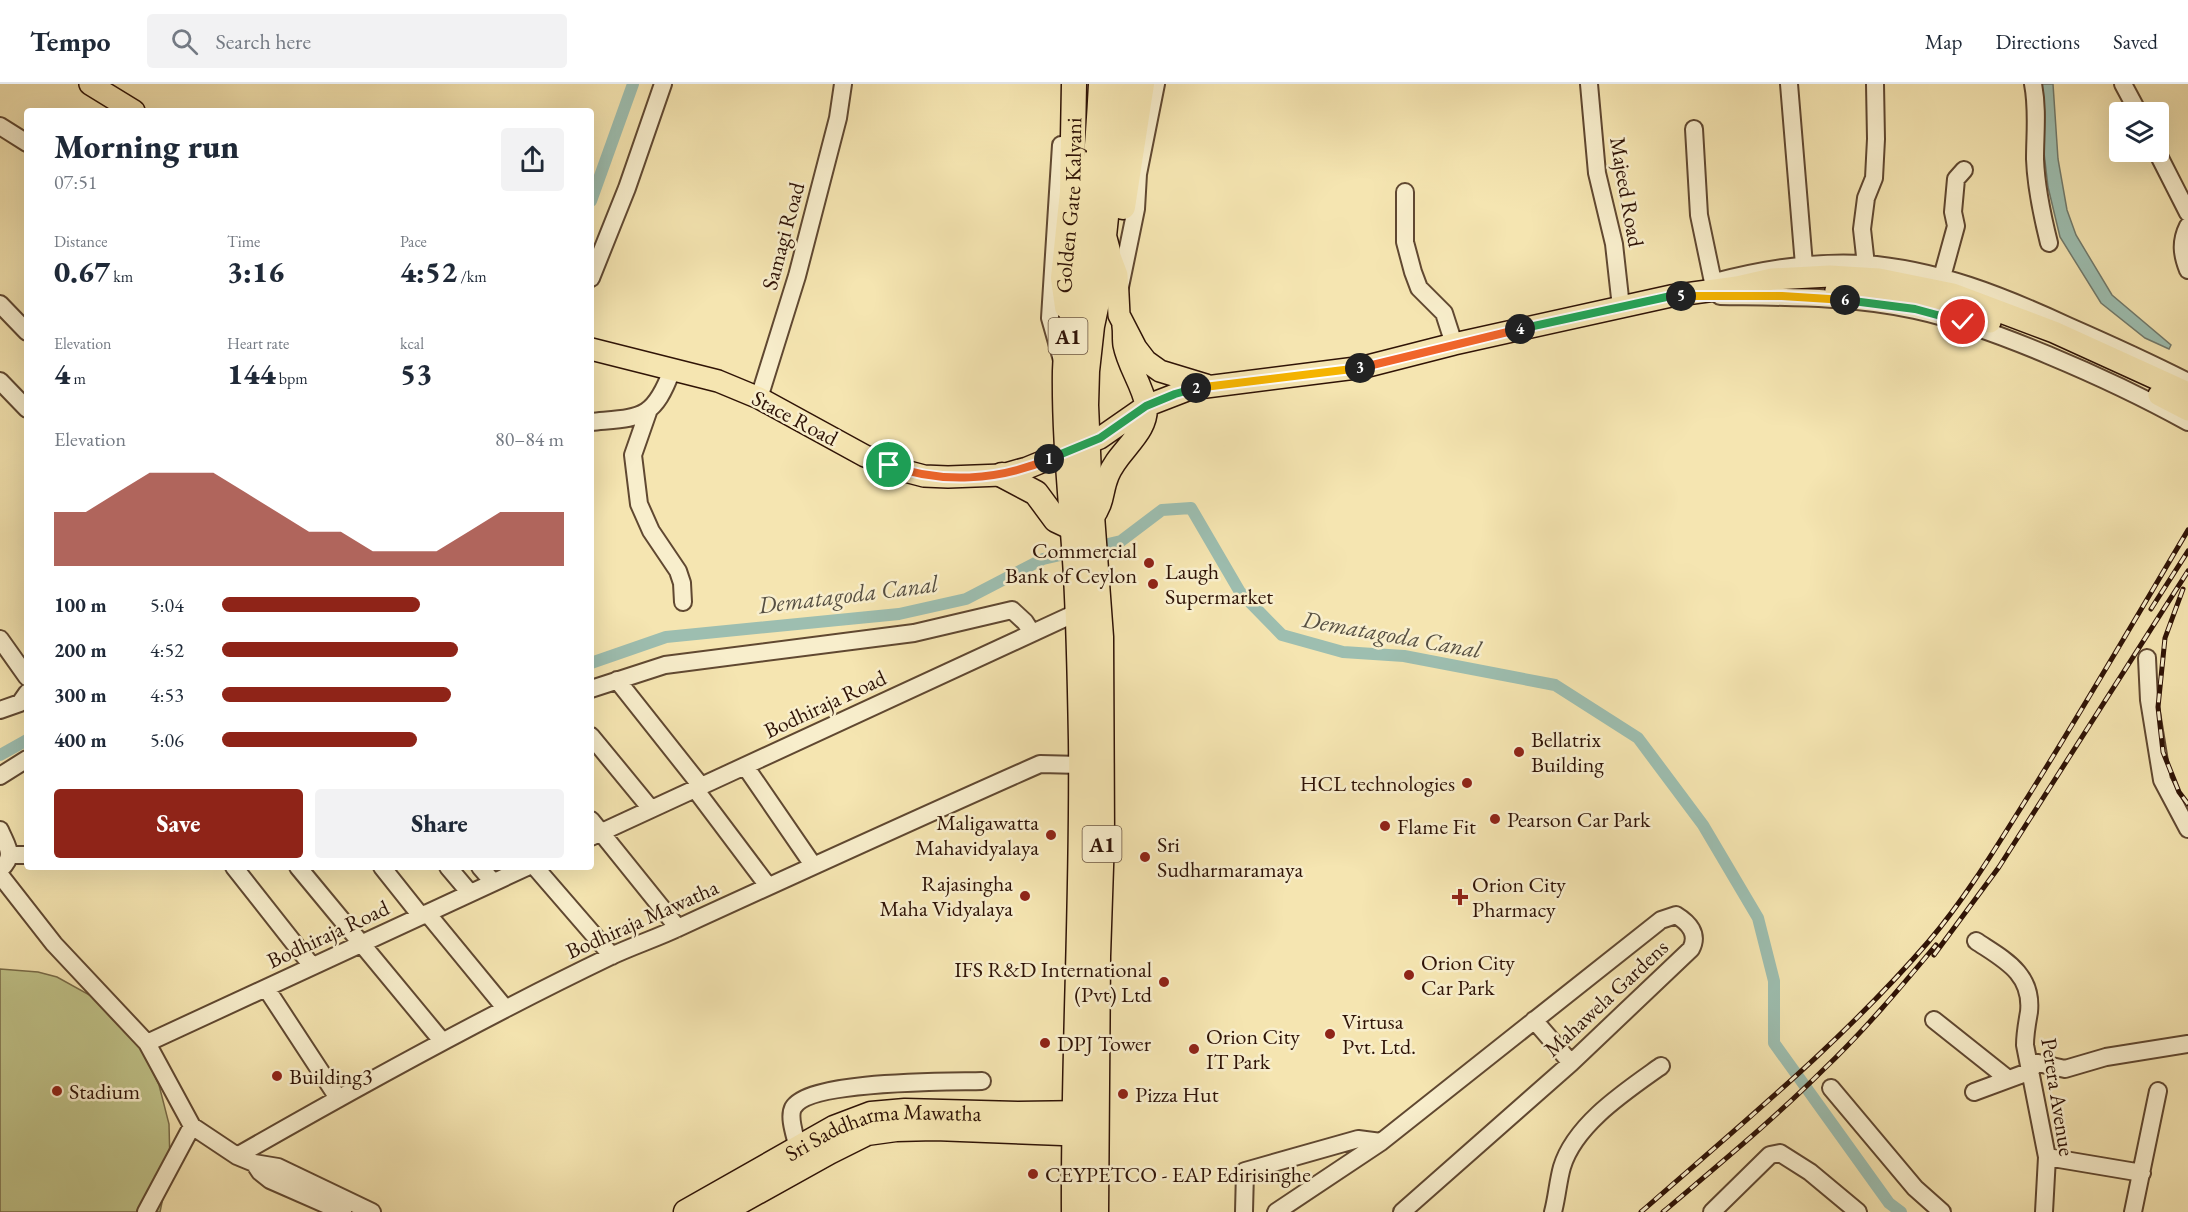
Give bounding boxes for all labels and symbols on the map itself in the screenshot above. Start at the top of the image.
street label: Golden Gate Kalyani [1049,117,1088,295]
street label: Majeed Road [1603,135,1651,250]
street label: Samagi Road [755,178,812,293]
pin: 5 [1666,281,1696,311]
pin: 6 [1830,285,1860,315]
pin [1937,296,1988,347]
pin: 4 [1505,314,1535,344]
road number: A1 [1048,318,1088,354]
pin: 3 [1345,353,1375,383]
pin: 2 [1181,373,1211,403]
street label: Stace Road [747,383,844,453]
pin [863,439,914,490]
pin: 1 [1034,444,1064,474]
place label: Commercial Bank of Ceylon [1005,536,1137,590]
marker: Commercial Bank of Ceylon [1142,556,1156,570]
place label: Laugh Supermarket [1165,557,1273,611]
water label: Dematagoda Canal [755,567,941,621]
marker: Laugh Supermarket [1146,577,1160,591]
water label: Dematagoda Canal [1299,603,1485,665]
street label: Bodhiraja Road [759,663,892,745]
place label: Bellatrix Building [1531,725,1604,779]
marker: Bellatrix Building [1512,745,1526,759]
place label: HCL technologies [1300,769,1455,798]
marker: HCL technologies [1460,776,1474,790]
place label: Pearson Car Park [1507,805,1651,834]
place label: Maligawatta Mahavidyalaya [915,808,1039,862]
place label: Flame Fit [1397,812,1476,841]
marker: Pearson Car Park [1488,812,1502,826]
marker: Flame Fit [1378,819,1392,833]
road number: A1 [1082,826,1122,862]
marker: Maligawatta Mahavidyalaya [1044,828,1058,842]
place label: Sri Sudharmaramaya [1157,830,1303,884]
marker: Sri Sudharmaramaya [1138,850,1152,864]
place label: Rajasingha Maha Vidyalaya [879,869,1013,923]
place label: Orion City Pharmacy [1472,870,1566,924]
street label: Bodhiraja Mawatha [561,872,723,966]
marker: Rajasingha Maha Vidyalaya [1018,889,1032,903]
marker: Orion City Pharmacy [1453,890,1467,904]
street label: Bodhiraja Road [262,893,395,975]
street label: Mahawela Gardens [1538,933,1674,1063]
place label: Orion City Car Park [1421,948,1515,1002]
place label: IFS R&D International (Pvt) Ltd [954,955,1153,1009]
marker: Orion City Car Park [1402,968,1416,982]
marker: IFS R&D International (Pvt) Ltd [1157,975,1171,989]
place label: Virtusa Pvt. Ltd. [1342,1007,1416,1061]
place label: Orion City IT Park [1206,1022,1300,1076]
marker: Virtusa Pvt. Ltd. [1323,1027,1337,1041]
place label: DPJ Tower [1057,1029,1152,1058]
marker: DPJ Tower [1038,1036,1052,1050]
street label: Perera Avenue [2034,1036,2082,1159]
marker: Orion City IT Park [1187,1042,1201,1056]
place label: Building3 [289,1062,372,1091]
marker: Building3 [270,1069,284,1083]
place label: Stadium [69,1077,140,1106]
place label: Pizza Hut [1135,1080,1219,1109]
marker: Stadium [50,1084,64,1098]
marker: Pizza Hut [1116,1087,1130,1101]
street label: Sri Saddharma Mawatha [779,1096,982,1168]
place label: CEYPETCO - EAP Edirisinghe [1045,1160,1311,1189]
marker: CEYPETCO - EAP Edirisinghe [1026,1167,1040,1181]

